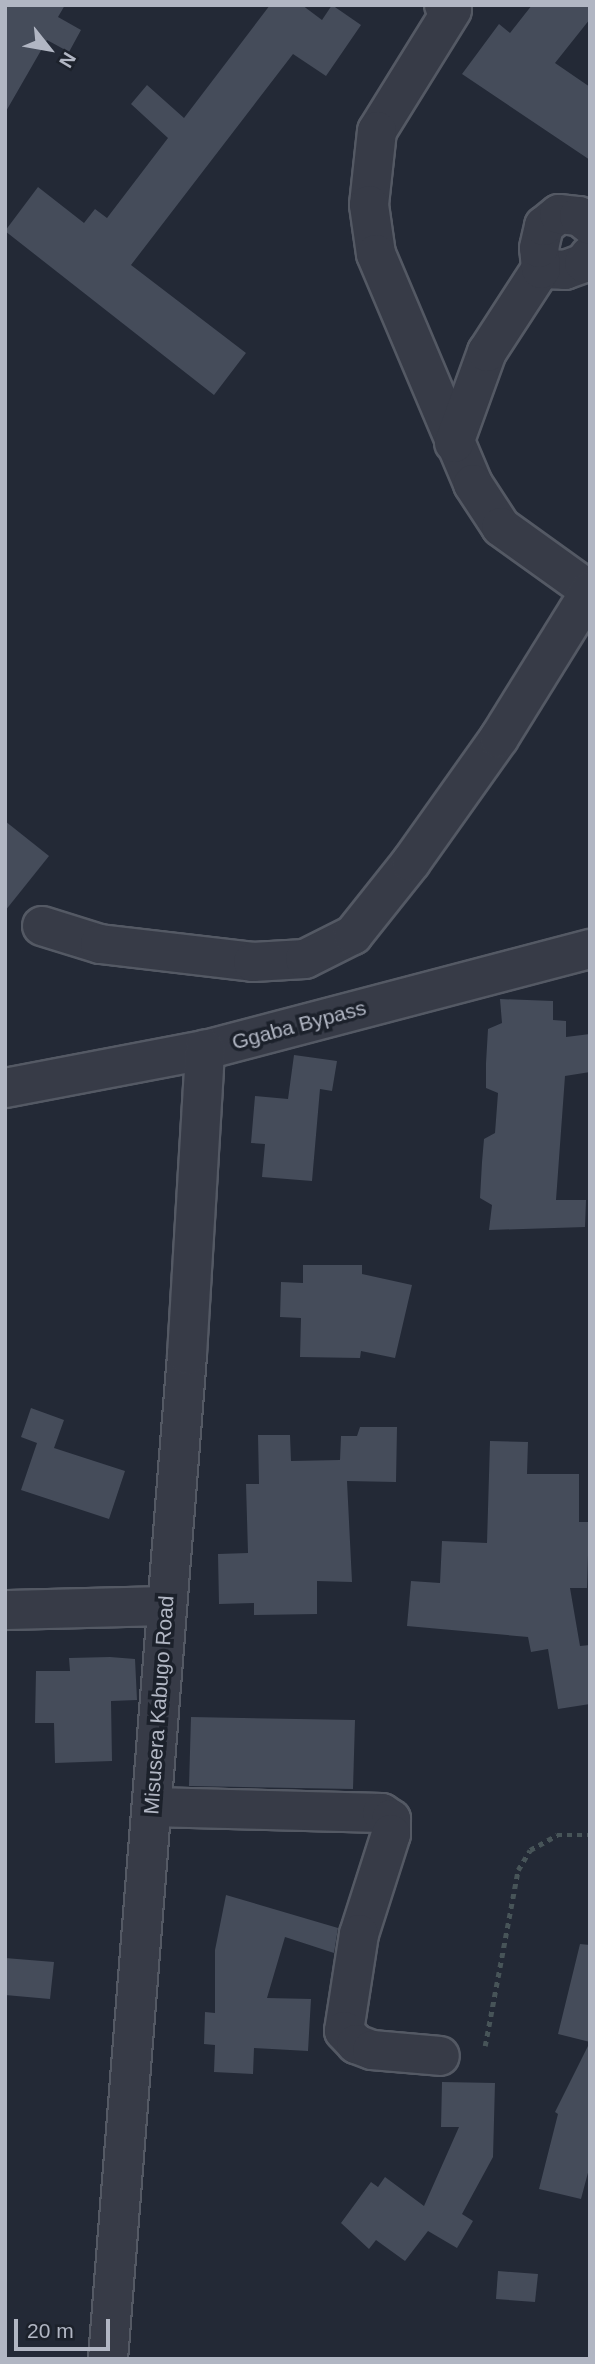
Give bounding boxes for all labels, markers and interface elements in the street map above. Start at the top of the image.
north arrow [14,14,84,84]
text: N [55,49,80,71]
street label: Ggaba Bypass [229,995,369,1055]
street label: Misusera Kabugo Road [139,1595,179,1815]
scale bar [18,2304,114,2348]
text: 20 m [27,2319,74,2342]

